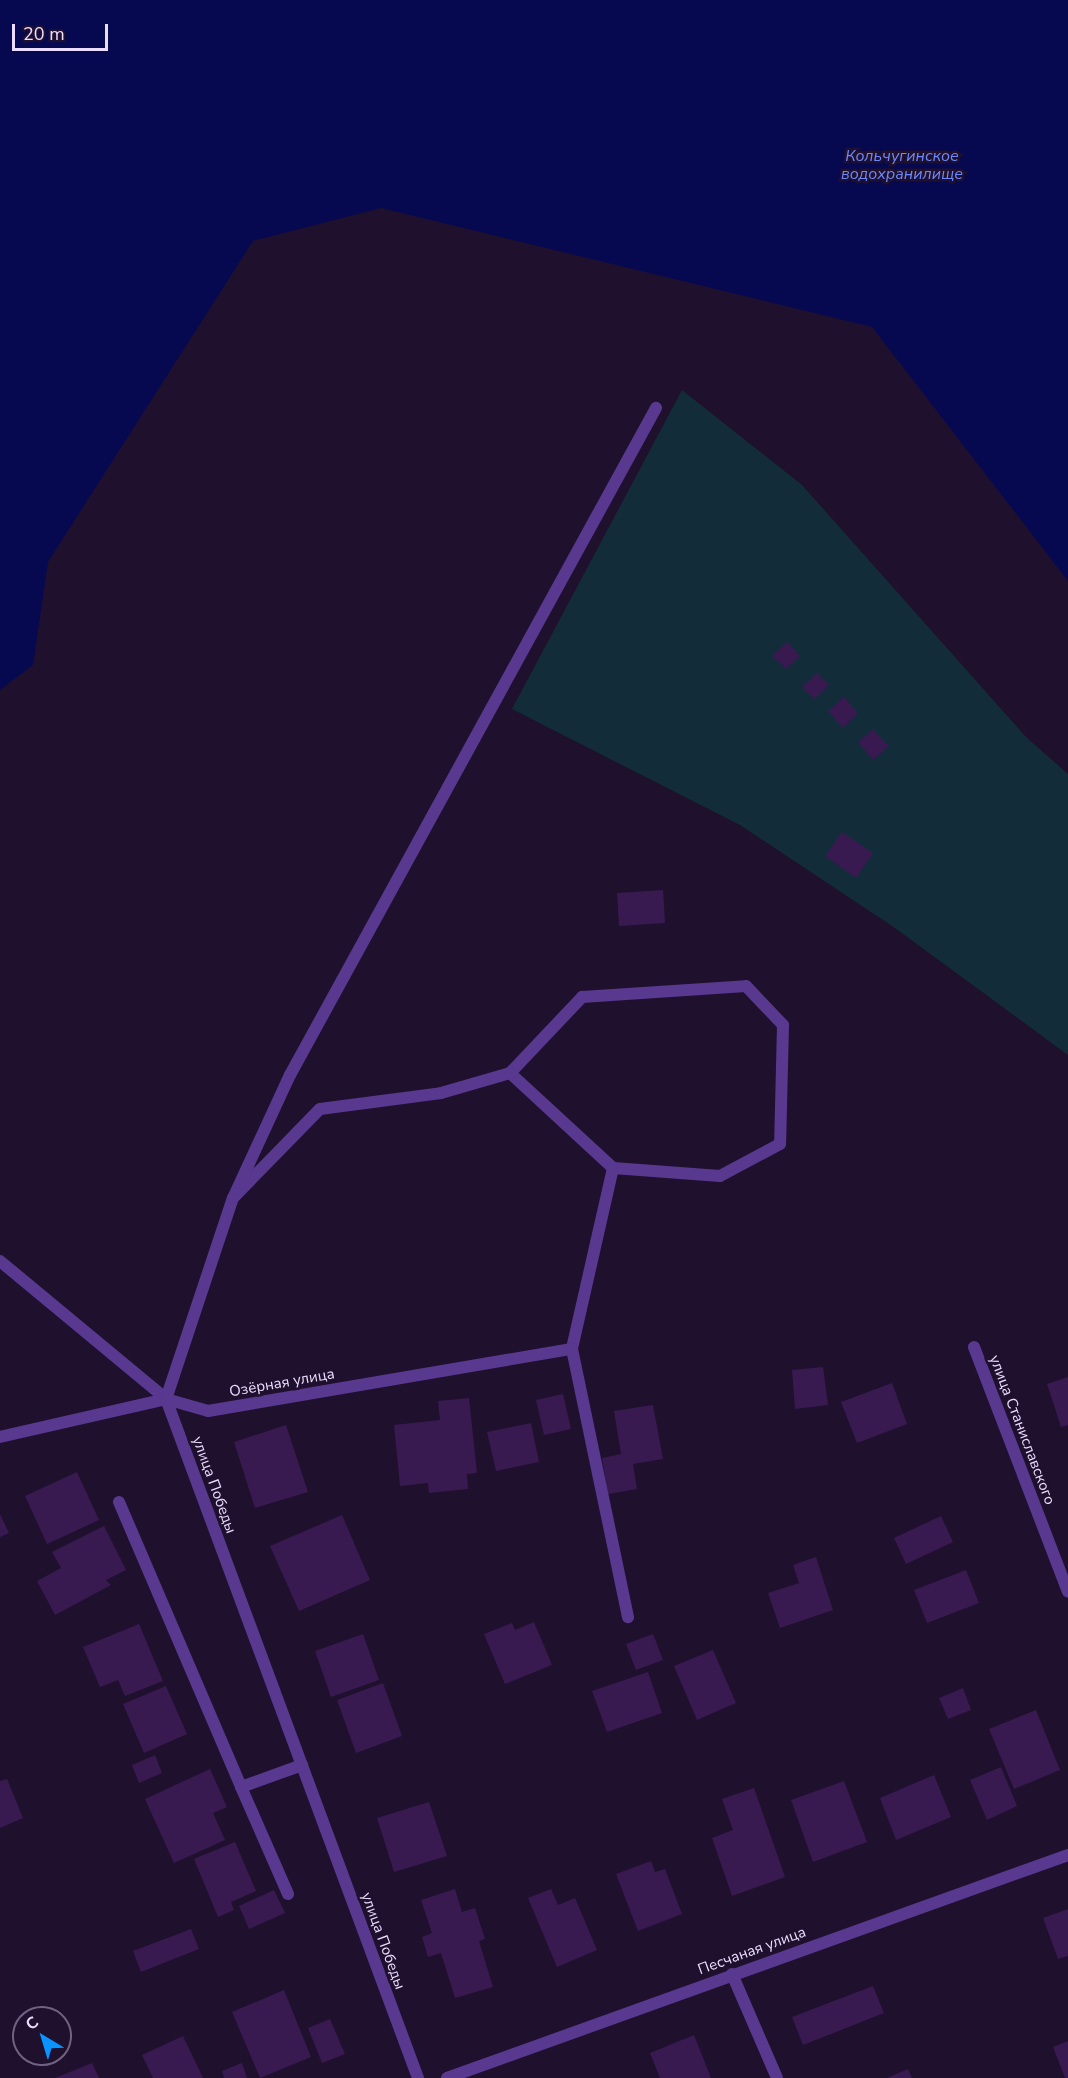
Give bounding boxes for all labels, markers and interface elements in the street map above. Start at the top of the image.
scale bar [15,12,111,50]
text: 20 m [23,22,65,46]
water label: Кольчугинское водохранилище [841,146,963,184]
street label: улица Станиславского [985,1353,1059,1507]
street label: Озёрная улица [228,1365,336,1401]
street label: улица Победы [188,1434,240,1536]
street label: улица Победы [357,1890,409,1992]
street label: Песчаная улица [696,1923,808,1979]
north arrow [12,2006,72,2066]
text: С [21,2011,43,2035]

